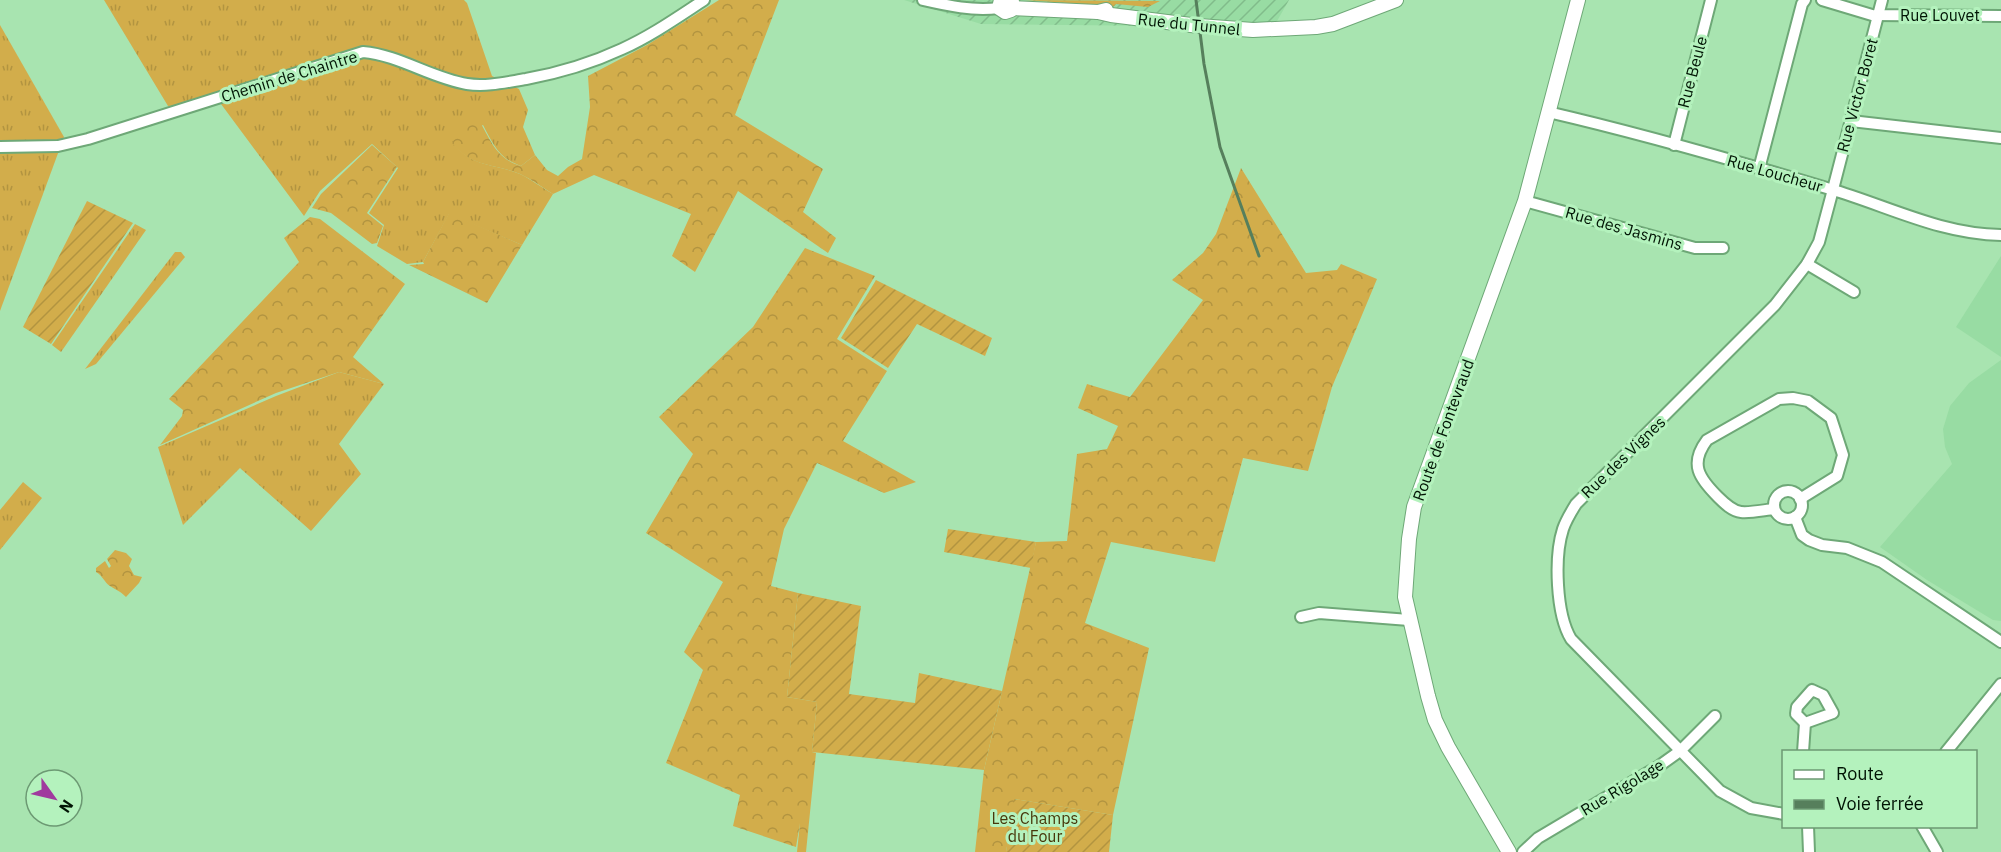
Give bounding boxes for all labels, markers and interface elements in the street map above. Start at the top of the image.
street label: Rue Louvet [1900,5,1980,25]
street label: Rue du Tunnel [1137,9,1241,39]
street label: Rue Beule [1673,34,1711,110]
street label: Rue Victor Boret [1832,36,1882,154]
street label: Chemin de Chaintre [218,46,360,106]
street label: Rue Loucheur [1725,150,1825,196]
street label: Rue des Jasmins [1563,202,1685,254]
street label: Route de Fontevraud [1408,356,1478,504]
street label: Rue des Vignes [1577,412,1669,502]
legend [1782,750,1977,828]
street label: Rue Rigolage [1577,754,1667,820]
text: Route [1836,762,1884,785]
north arrow [24,768,84,828]
text: Voie ferrée [1836,792,1924,815]
text: N [55,796,78,817]
park label: Les Champs du Four [992,808,1078,846]

